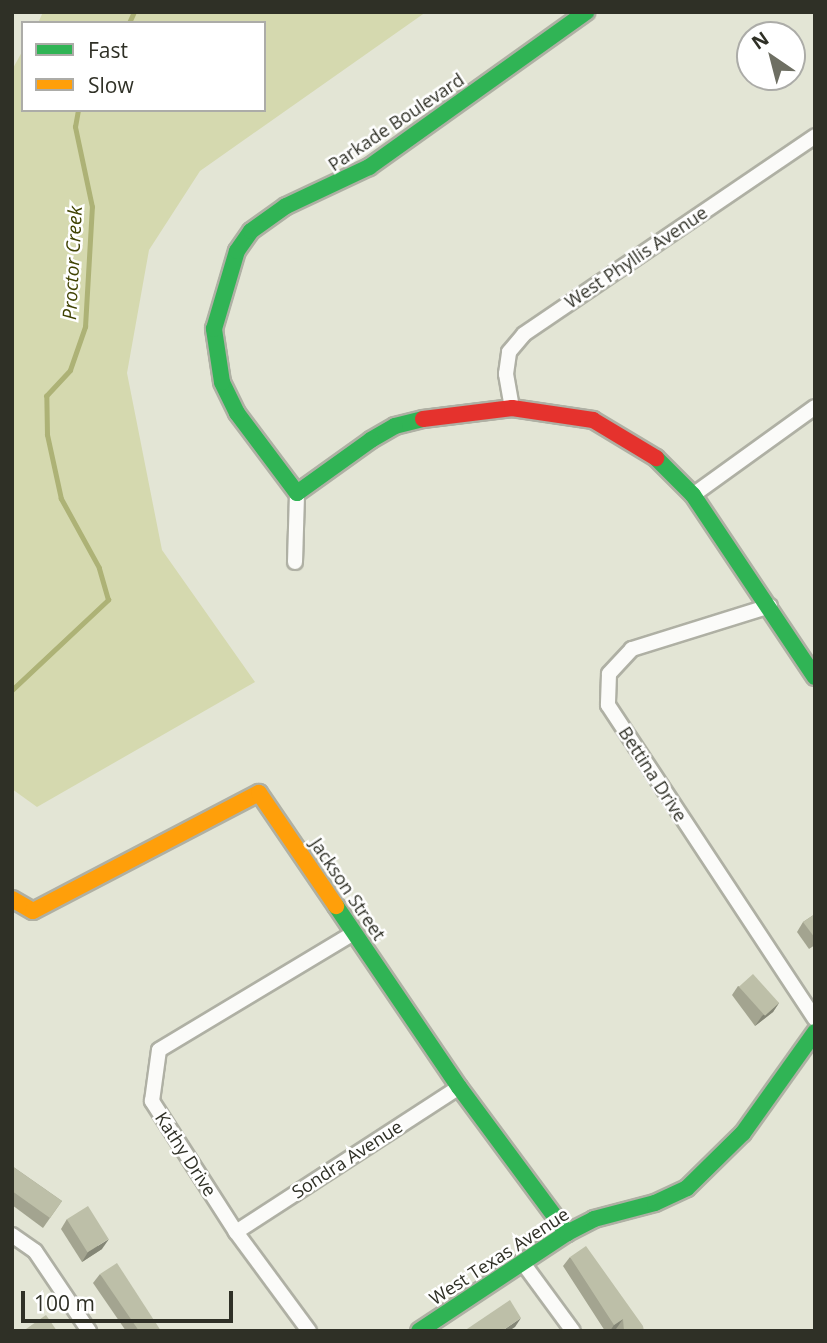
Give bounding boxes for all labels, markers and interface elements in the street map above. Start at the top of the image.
legend [21,21,266,112]
north arrow [736,21,806,91]
text: N [746,25,774,56]
text: Fast [88,36,128,64]
street label: Parkade Boulevard [324,69,468,175]
text: Slow [88,71,134,99]
street label: West Phyllis Avenue [561,201,711,313]
water label: Proctor Creek [59,206,87,320]
street label: Bettina Drive [614,722,692,826]
street label: Jackson Street [306,834,390,944]
street label: Kathy Drive [151,1108,221,1200]
street label: Sondra Avenue [288,1115,406,1203]
street label: West Texas Avenue [425,1203,573,1309]
scale bar [24,1276,236,1320]
text: 100 m [34,1289,95,1317]

